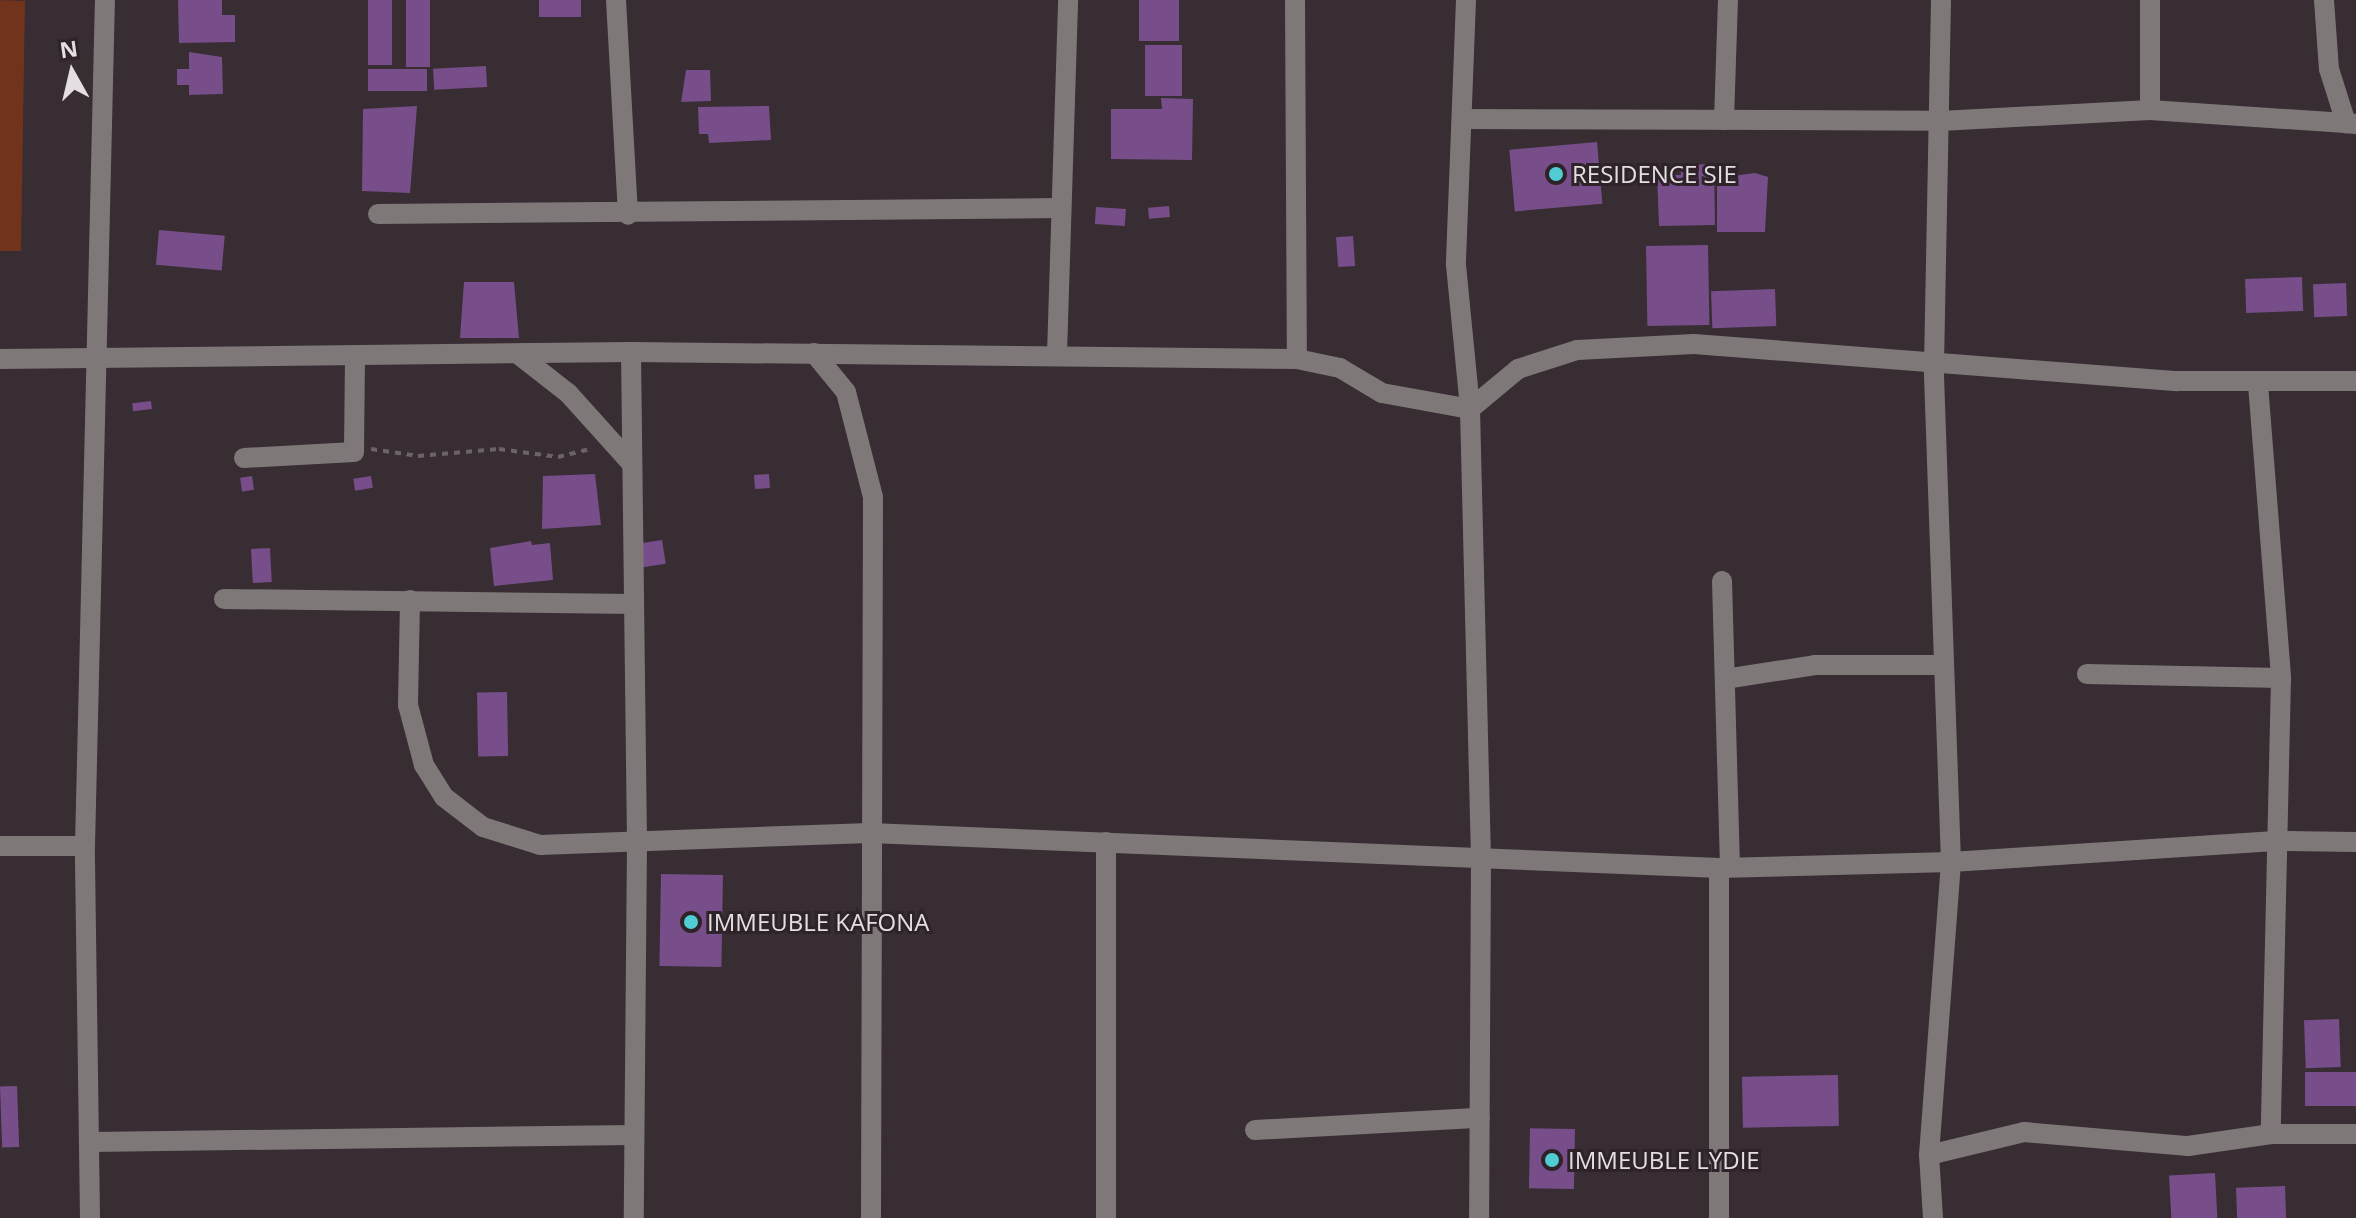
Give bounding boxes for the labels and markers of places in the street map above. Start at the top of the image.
place label: RESIDENCE SIE [1572,160,1737,188]
marker: RESIDENCE SIE [1547,165,1565,183]
place label: IMMEUBLE KAFONA [707,908,929,936]
marker: IMMEUBLE KAFONA [682,913,700,931]
place label: IMMEUBLE LYDIE [1568,1146,1760,1174]
marker: IMMEUBLE LYDIE [1543,1151,1561,1169]

